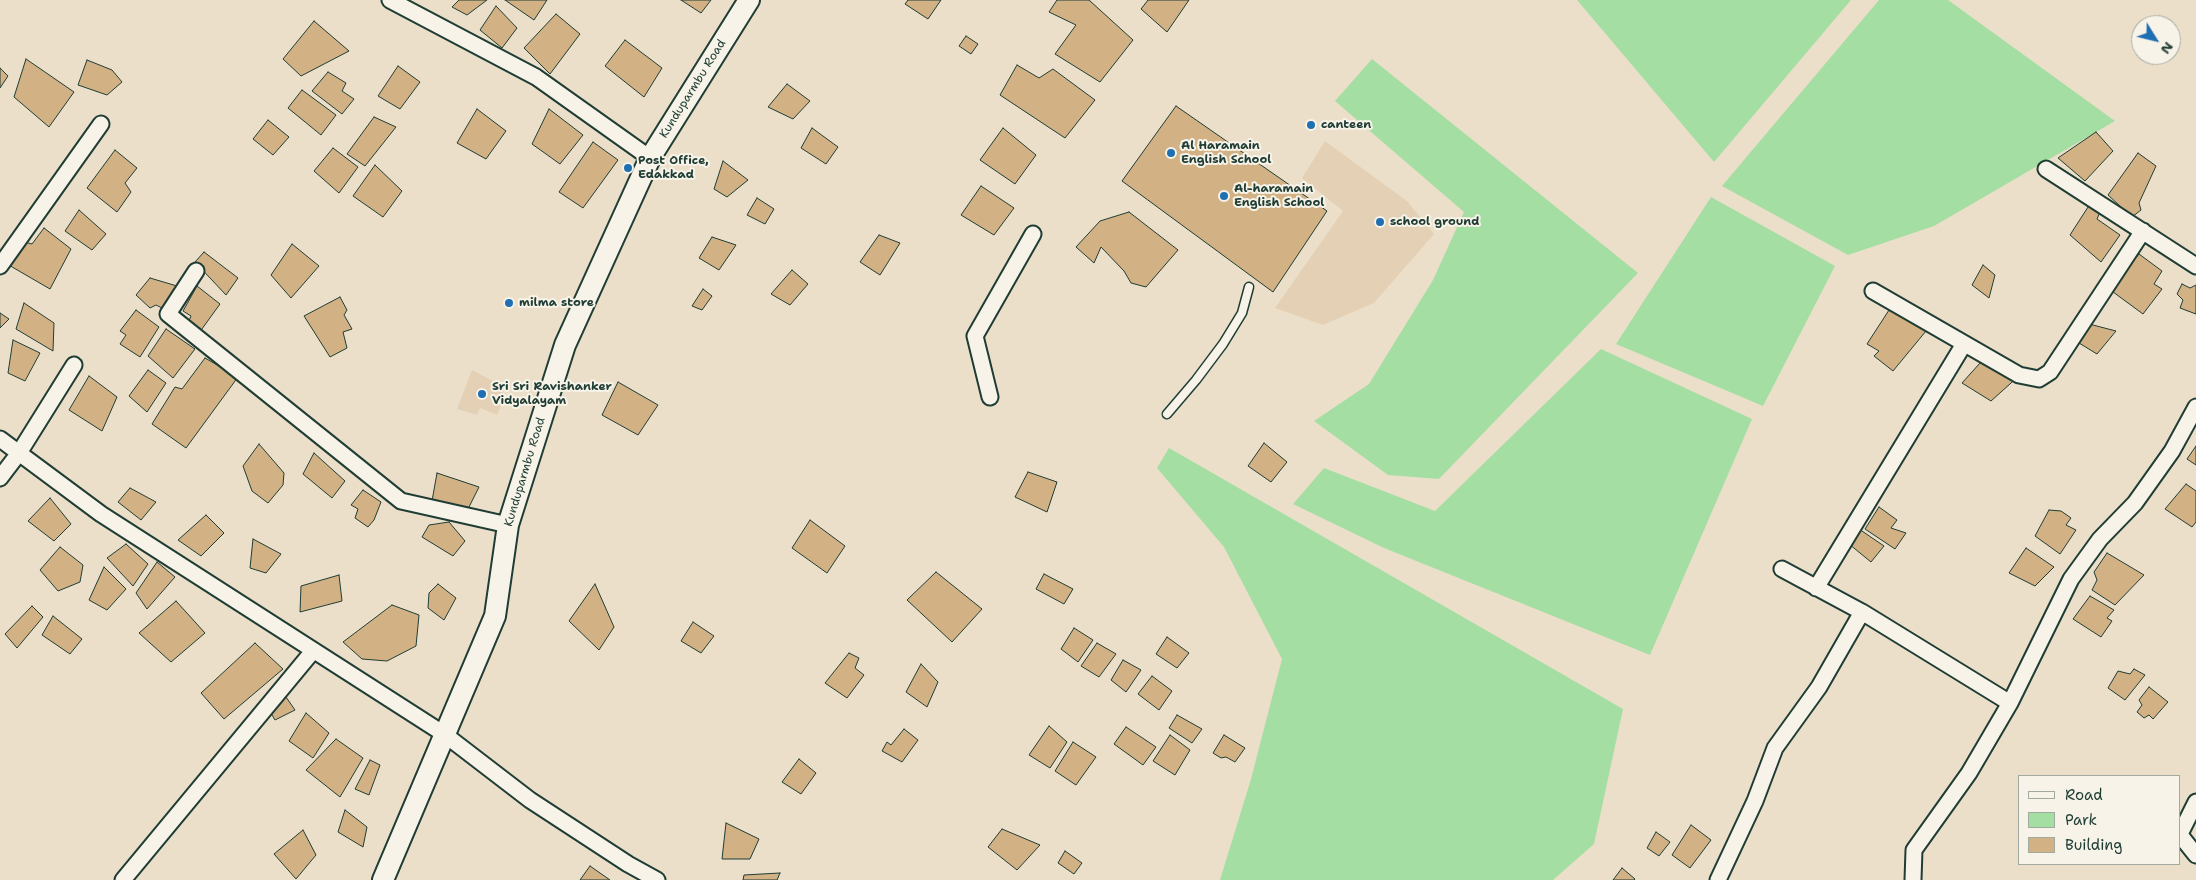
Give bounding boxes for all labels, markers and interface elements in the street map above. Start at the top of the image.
north arrow [2131,15,2181,65]
street label: Kunduparmbu Road [657,37,729,141]
text: N [2157,38,2178,58]
place label: canteen [1321,118,1371,132]
marker: canteen [1305,119,1317,131]
place label: Al Haramain English School [1181,139,1271,167]
marker: Al Haramain English School [1165,147,1177,159]
place label: Post Office, Edakkad [638,154,709,182]
marker: Post Office, Edakkad [622,162,634,174]
place label: Al-haramain English School [1234,182,1324,210]
marker: Al-haramain English School [1218,190,1230,202]
place label: school ground [1390,215,1479,229]
marker: school ground [1374,216,1386,228]
place label: milma store [519,296,594,310]
marker: milma store [503,297,515,309]
place label: Sri Sri Ravishanker Vidyalayam [492,380,612,408]
marker: Sri Sri Ravishanker Vidyalayam [476,388,488,400]
street label: Kunduparmbu Road [502,416,548,528]
legend [2018,775,2181,865]
text: Road [2065,785,2103,805]
text: Park [2065,810,2097,830]
text: Building [2065,835,2122,855]

